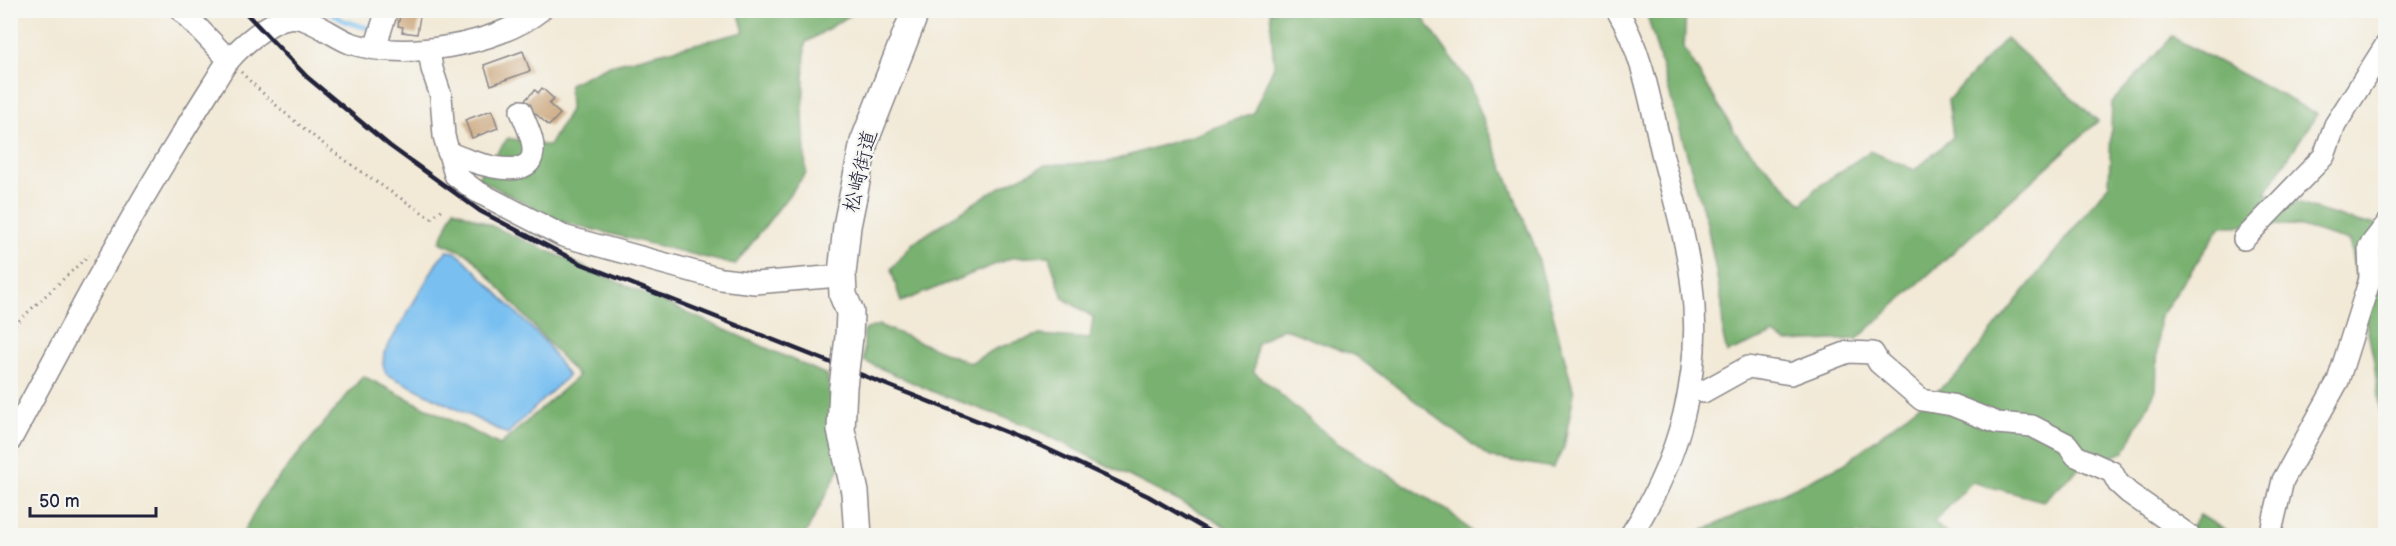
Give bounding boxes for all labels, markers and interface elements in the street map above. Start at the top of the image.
street label: 松崎街道 [838,127,883,215]
scale bar [30,480,156,518]
text: 50 m [39,491,80,512]

